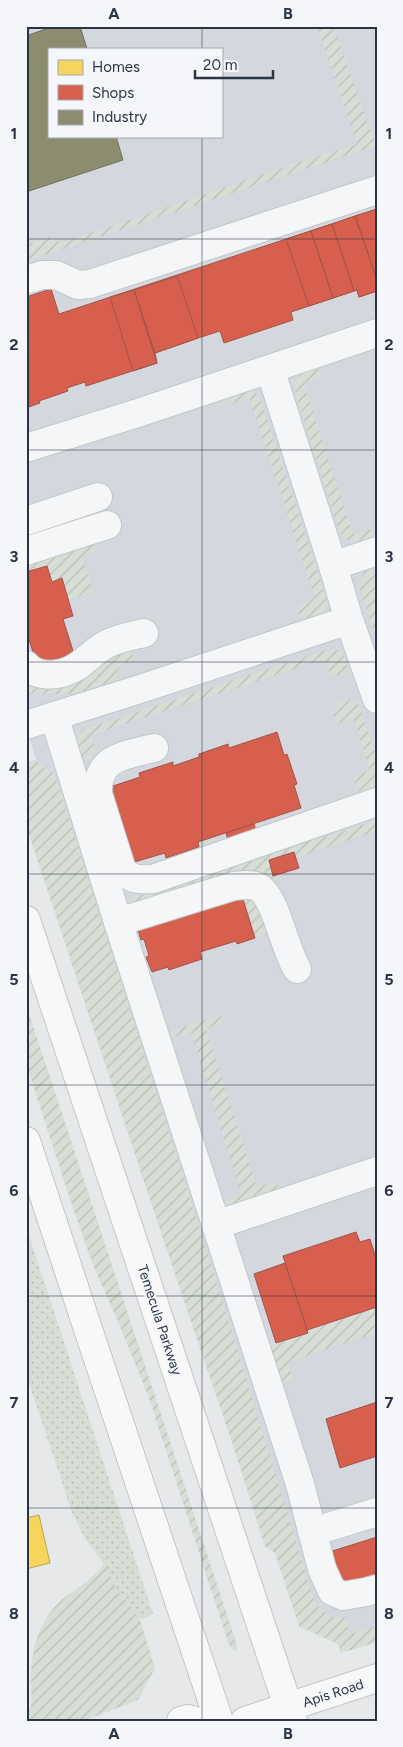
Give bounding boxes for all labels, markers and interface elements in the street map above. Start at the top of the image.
text: A [108,4,120,23]
text: B [283,4,293,23]
legend [48,48,222,138]
scale bar [195,48,273,80]
text: 20 m [203,56,237,74]
text: Homes [92,58,140,76]
text: Shops [92,84,134,102]
text: Industry [92,108,147,126]
text: 1 [11,124,17,143]
text: 1 [386,124,392,143]
text: 2 [9,335,19,354]
text: 2 [384,335,394,354]
text: 3 [10,547,19,566]
text: 3 [385,547,394,566]
text: 4 [9,758,19,777]
text: 4 [384,758,394,777]
text: 5 [9,970,19,989]
text: 5 [384,970,394,989]
text: 6 [9,1181,19,1200]
text: 6 [384,1181,394,1200]
street label: Temecula Parkway [134,1263,186,1378]
text: 7 [10,1393,19,1412]
text: 7 [385,1393,394,1412]
text: 8 [9,1604,19,1623]
text: 8 [384,1604,394,1623]
street label: Apis Road [300,1676,366,1711]
text: A [108,1724,120,1743]
text: B [283,1724,293,1743]

